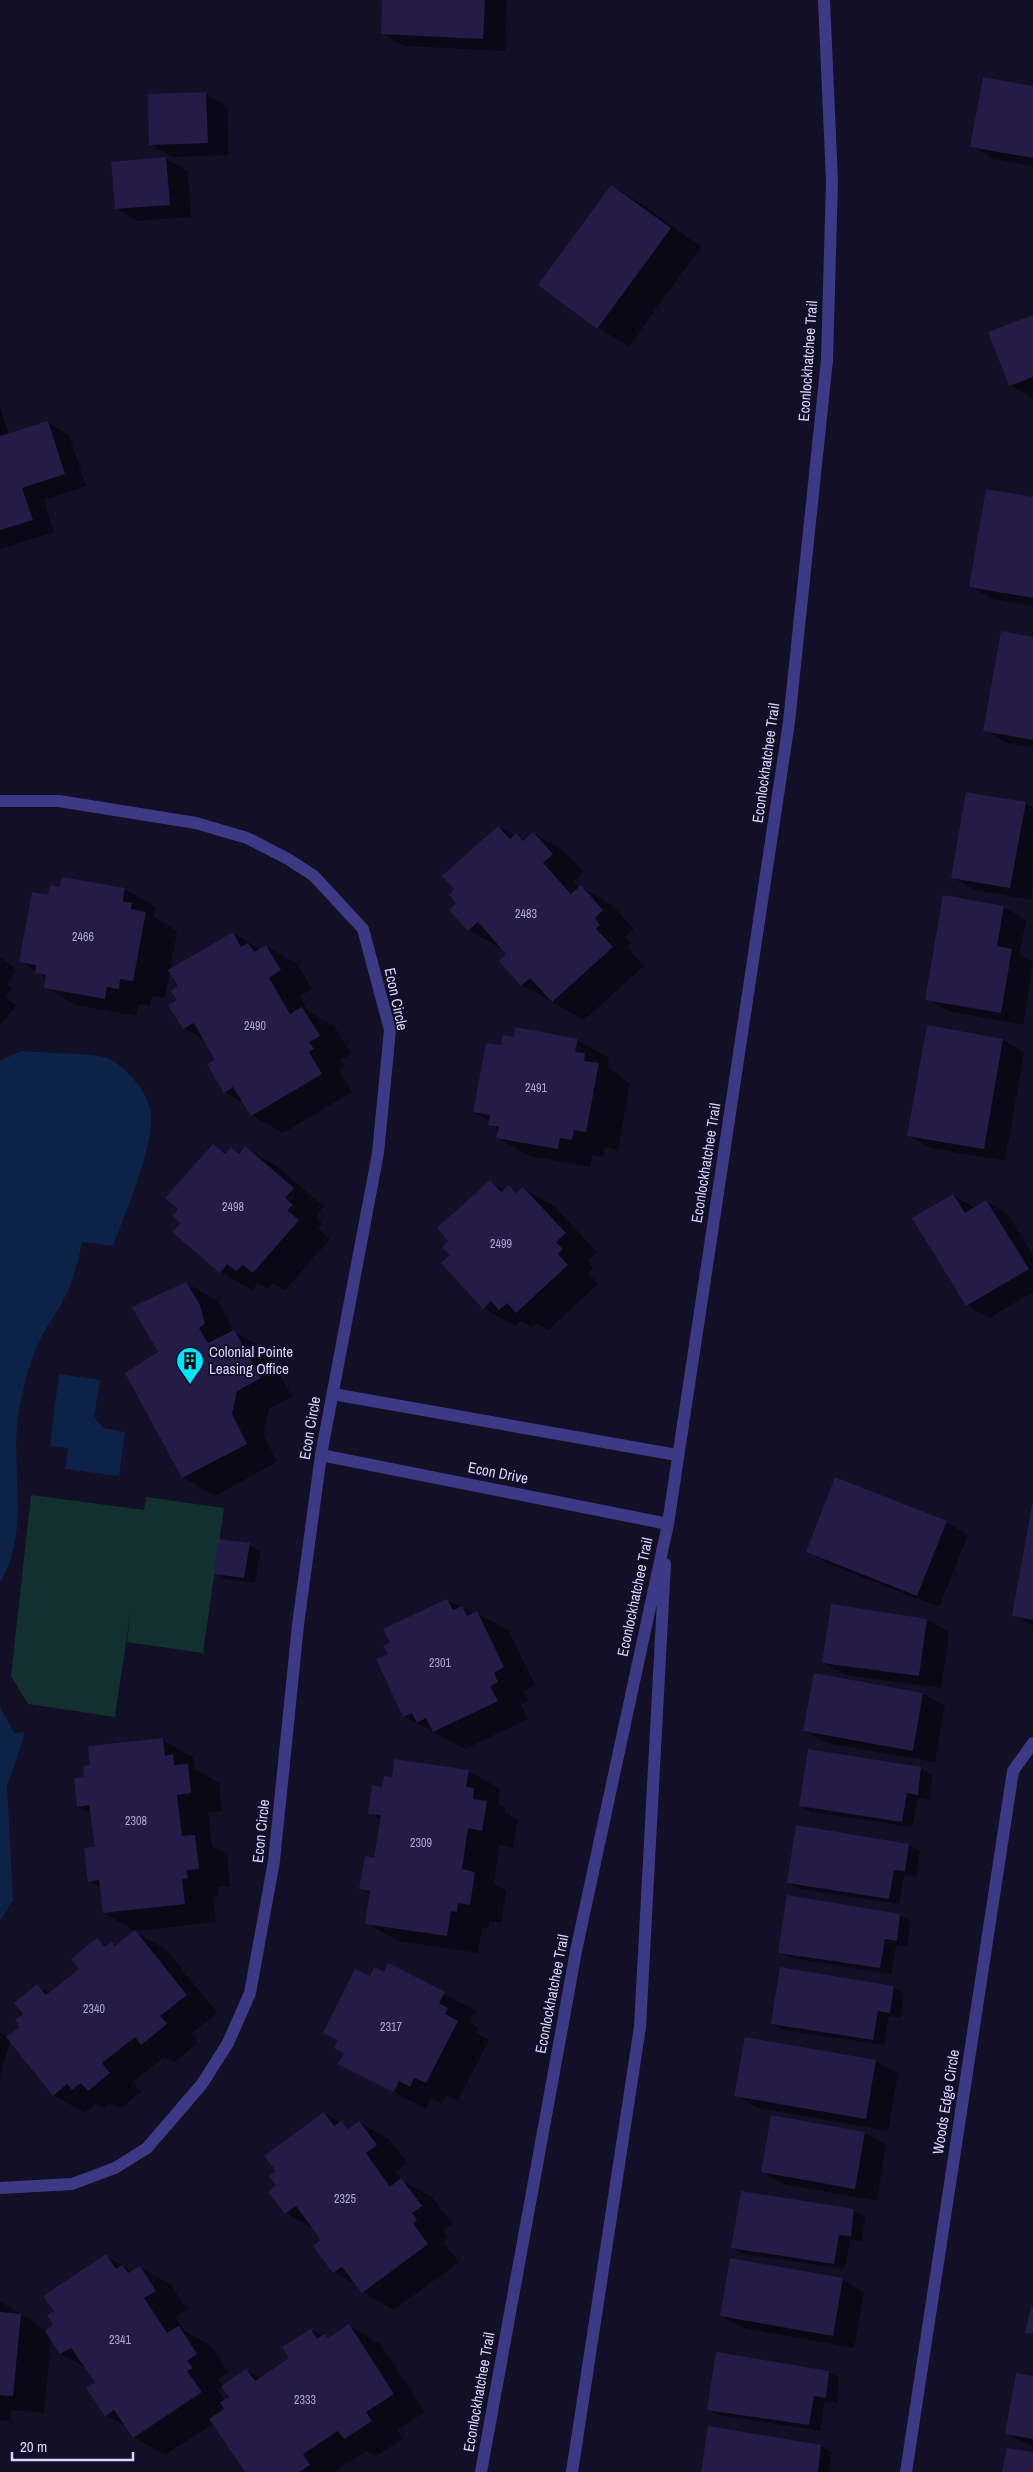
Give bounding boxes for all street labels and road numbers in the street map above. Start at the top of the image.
street label: Econlockhatchee Trail [793,300,822,422]
street label: Econlockhatchee Trail [747,702,784,824]
street label: Econ Circle [380,966,413,1032]
street label: Econlockhatchee Trail [686,1102,725,1224]
street label: Econ Circle [294,1395,325,1461]
street label: Econ Drive [466,1456,530,1489]
street label: Econlockhatchee Trail [612,1536,657,1658]
street label: Econ Circle [247,1798,274,1864]
street label: Econlockhatchee Trail [530,1932,573,2055]
street label: Woods Edge Circle [927,2048,964,2156]
street label: Econlockhatchee Trail [458,2330,499,2453]

